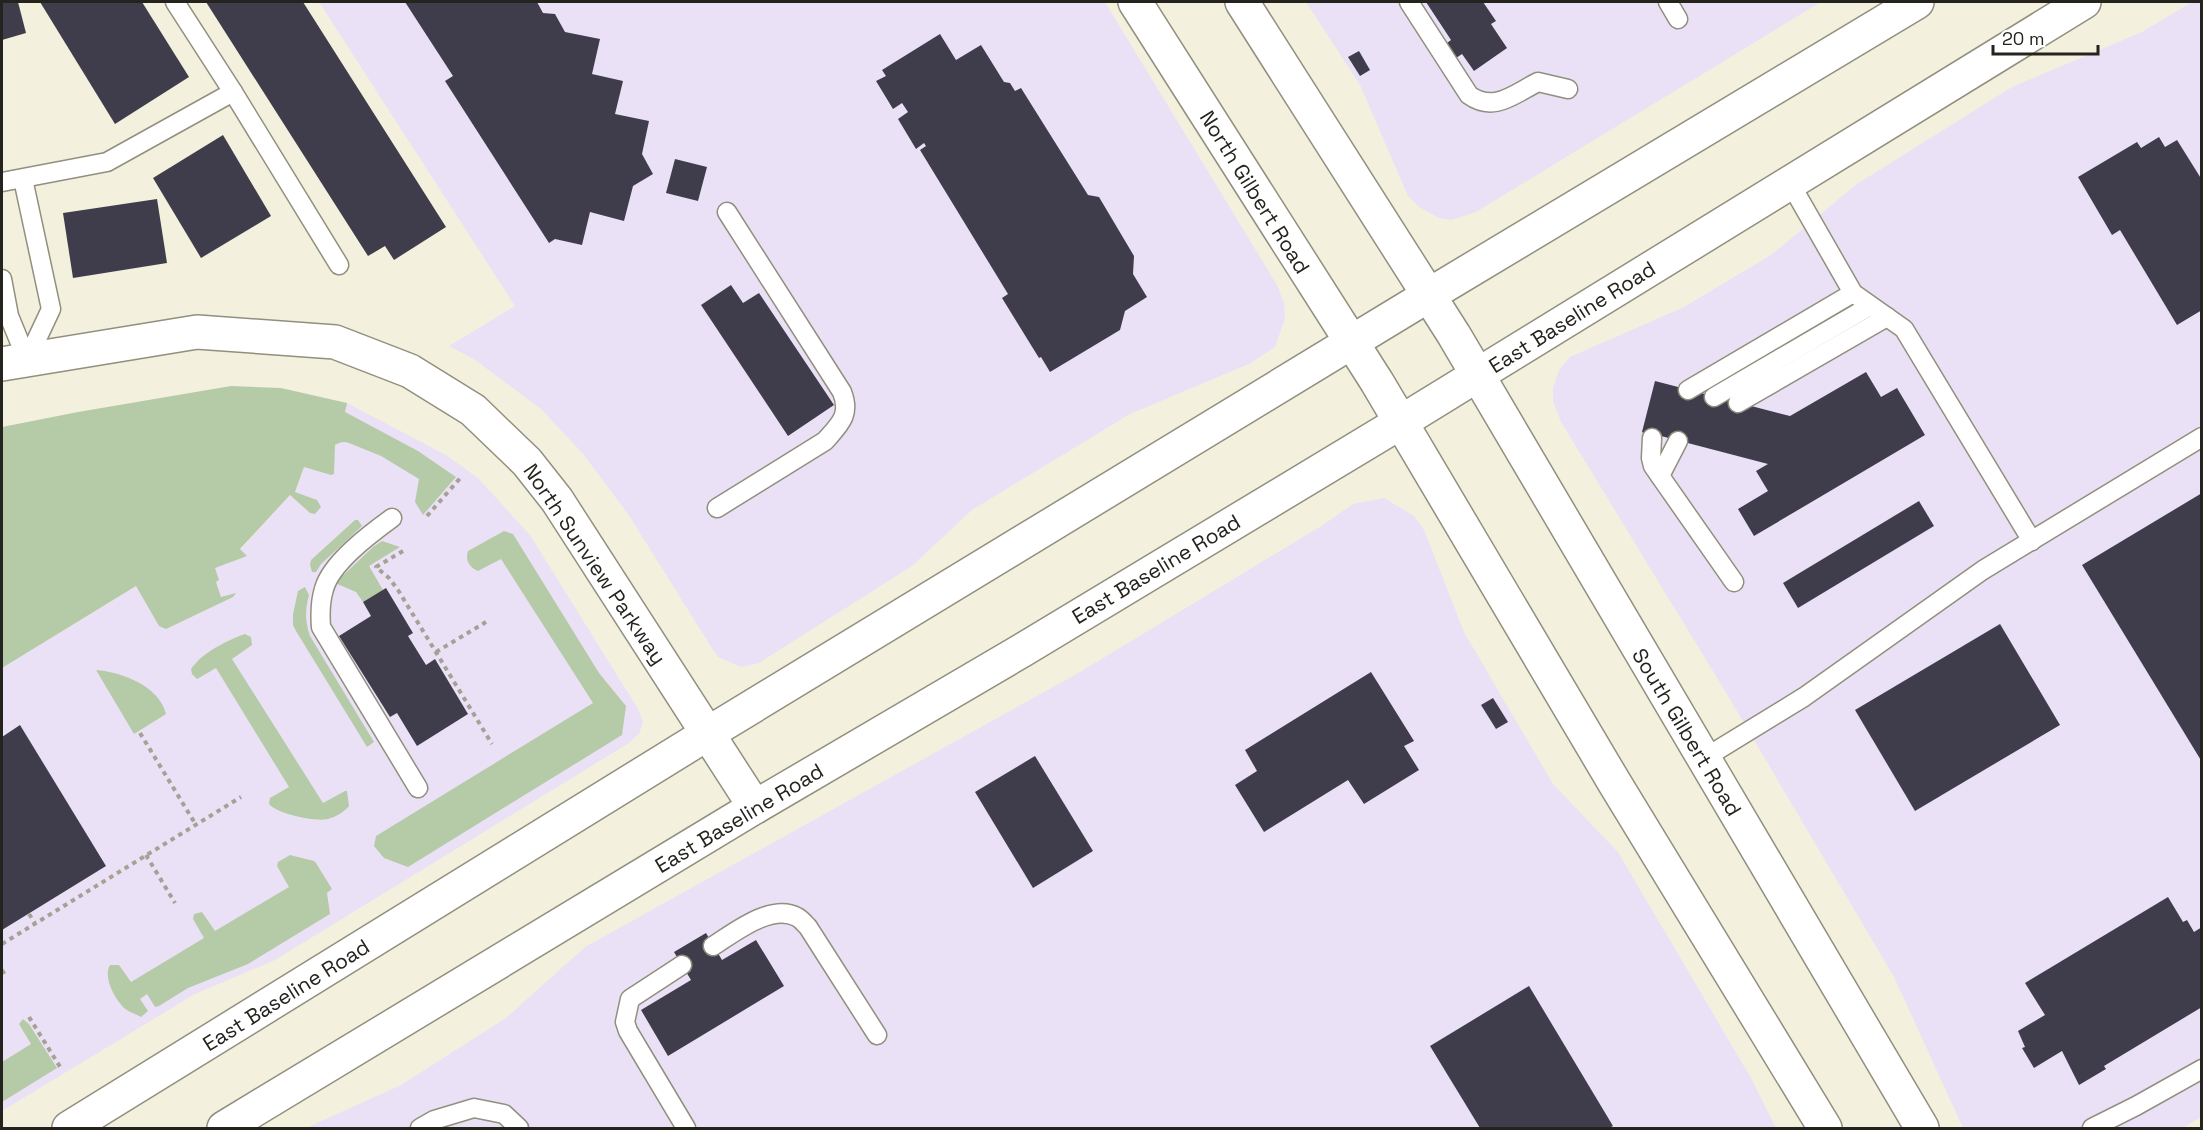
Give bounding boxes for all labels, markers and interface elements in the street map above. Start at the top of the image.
scale bar [1993,18,2098,56]
text: 20 m [2002,27,2045,50]
street label: North Gilbert Road [1194,105,1316,279]
street label: East Baseline Road [1484,255,1660,379]
street label: North Sunview Parkway [518,458,672,670]
street label: East Baseline Road [1067,508,1245,630]
street label: South Gilbert Road [1626,643,1748,821]
street label: East Baseline Road [650,757,828,879]
street label: East Baseline Road [198,933,374,1057]

